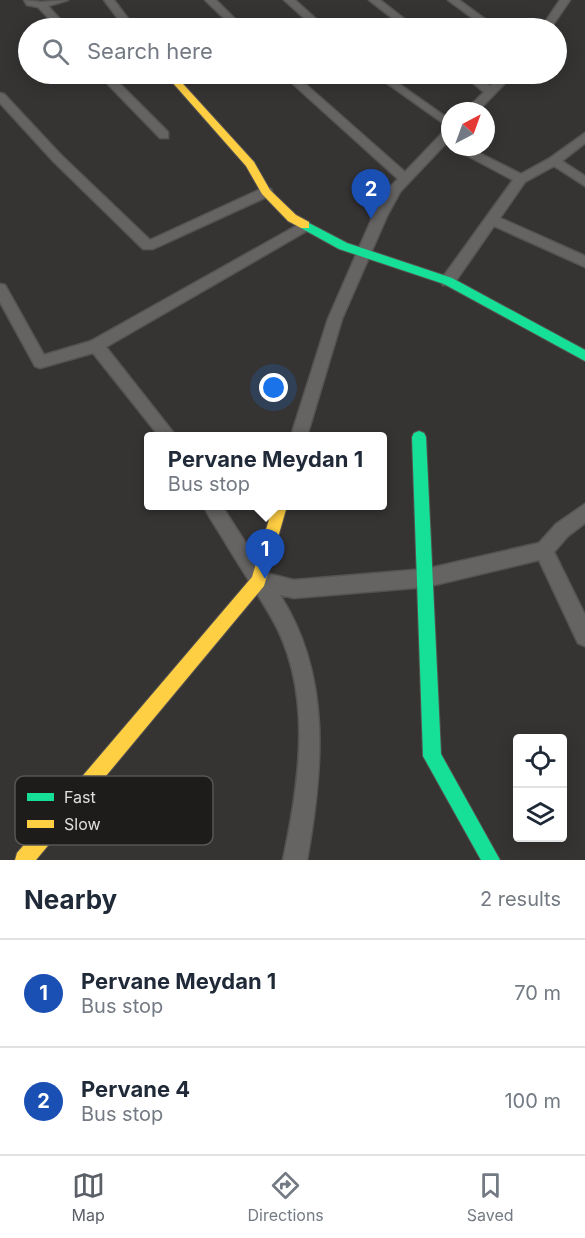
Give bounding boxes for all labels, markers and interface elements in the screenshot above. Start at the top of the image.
search box [18,18,567,84]
icon: search [39,35,72,68]
text: Search here [87,38,213,64]
north arrow [441,102,495,156]
pin: 2 [352,170,391,219]
your location [259,373,288,402]
popup [144,432,387,510]
text: Pervane Meydan 1 [168,446,363,472]
text: Bus stop [168,472,250,496]
pin: 1 [246,530,284,579]
map controls [513,734,567,842]
button: locate [513,734,567,788]
legend [15,776,213,845]
text: Fast [64,787,96,807]
button: layers [513,788,567,842]
text: Slow [64,814,101,834]
text: Nearby [24,884,117,915]
text: 2 results [480,887,561,911]
text: Pervane Meydan 1 [81,968,276,994]
text: 1 [39,981,48,1005]
text: 70 m [514,981,561,1005]
text: Bus stop [81,994,163,1018]
text: Pervane 4 [81,1076,190,1102]
text: 2 [37,1089,50,1113]
text: 100 m [504,1089,561,1113]
text: Bus stop [81,1102,163,1126]
tab: Map [71,1169,105,1225]
tab: Directions [248,1169,324,1225]
tab: Saved [467,1169,514,1225]

